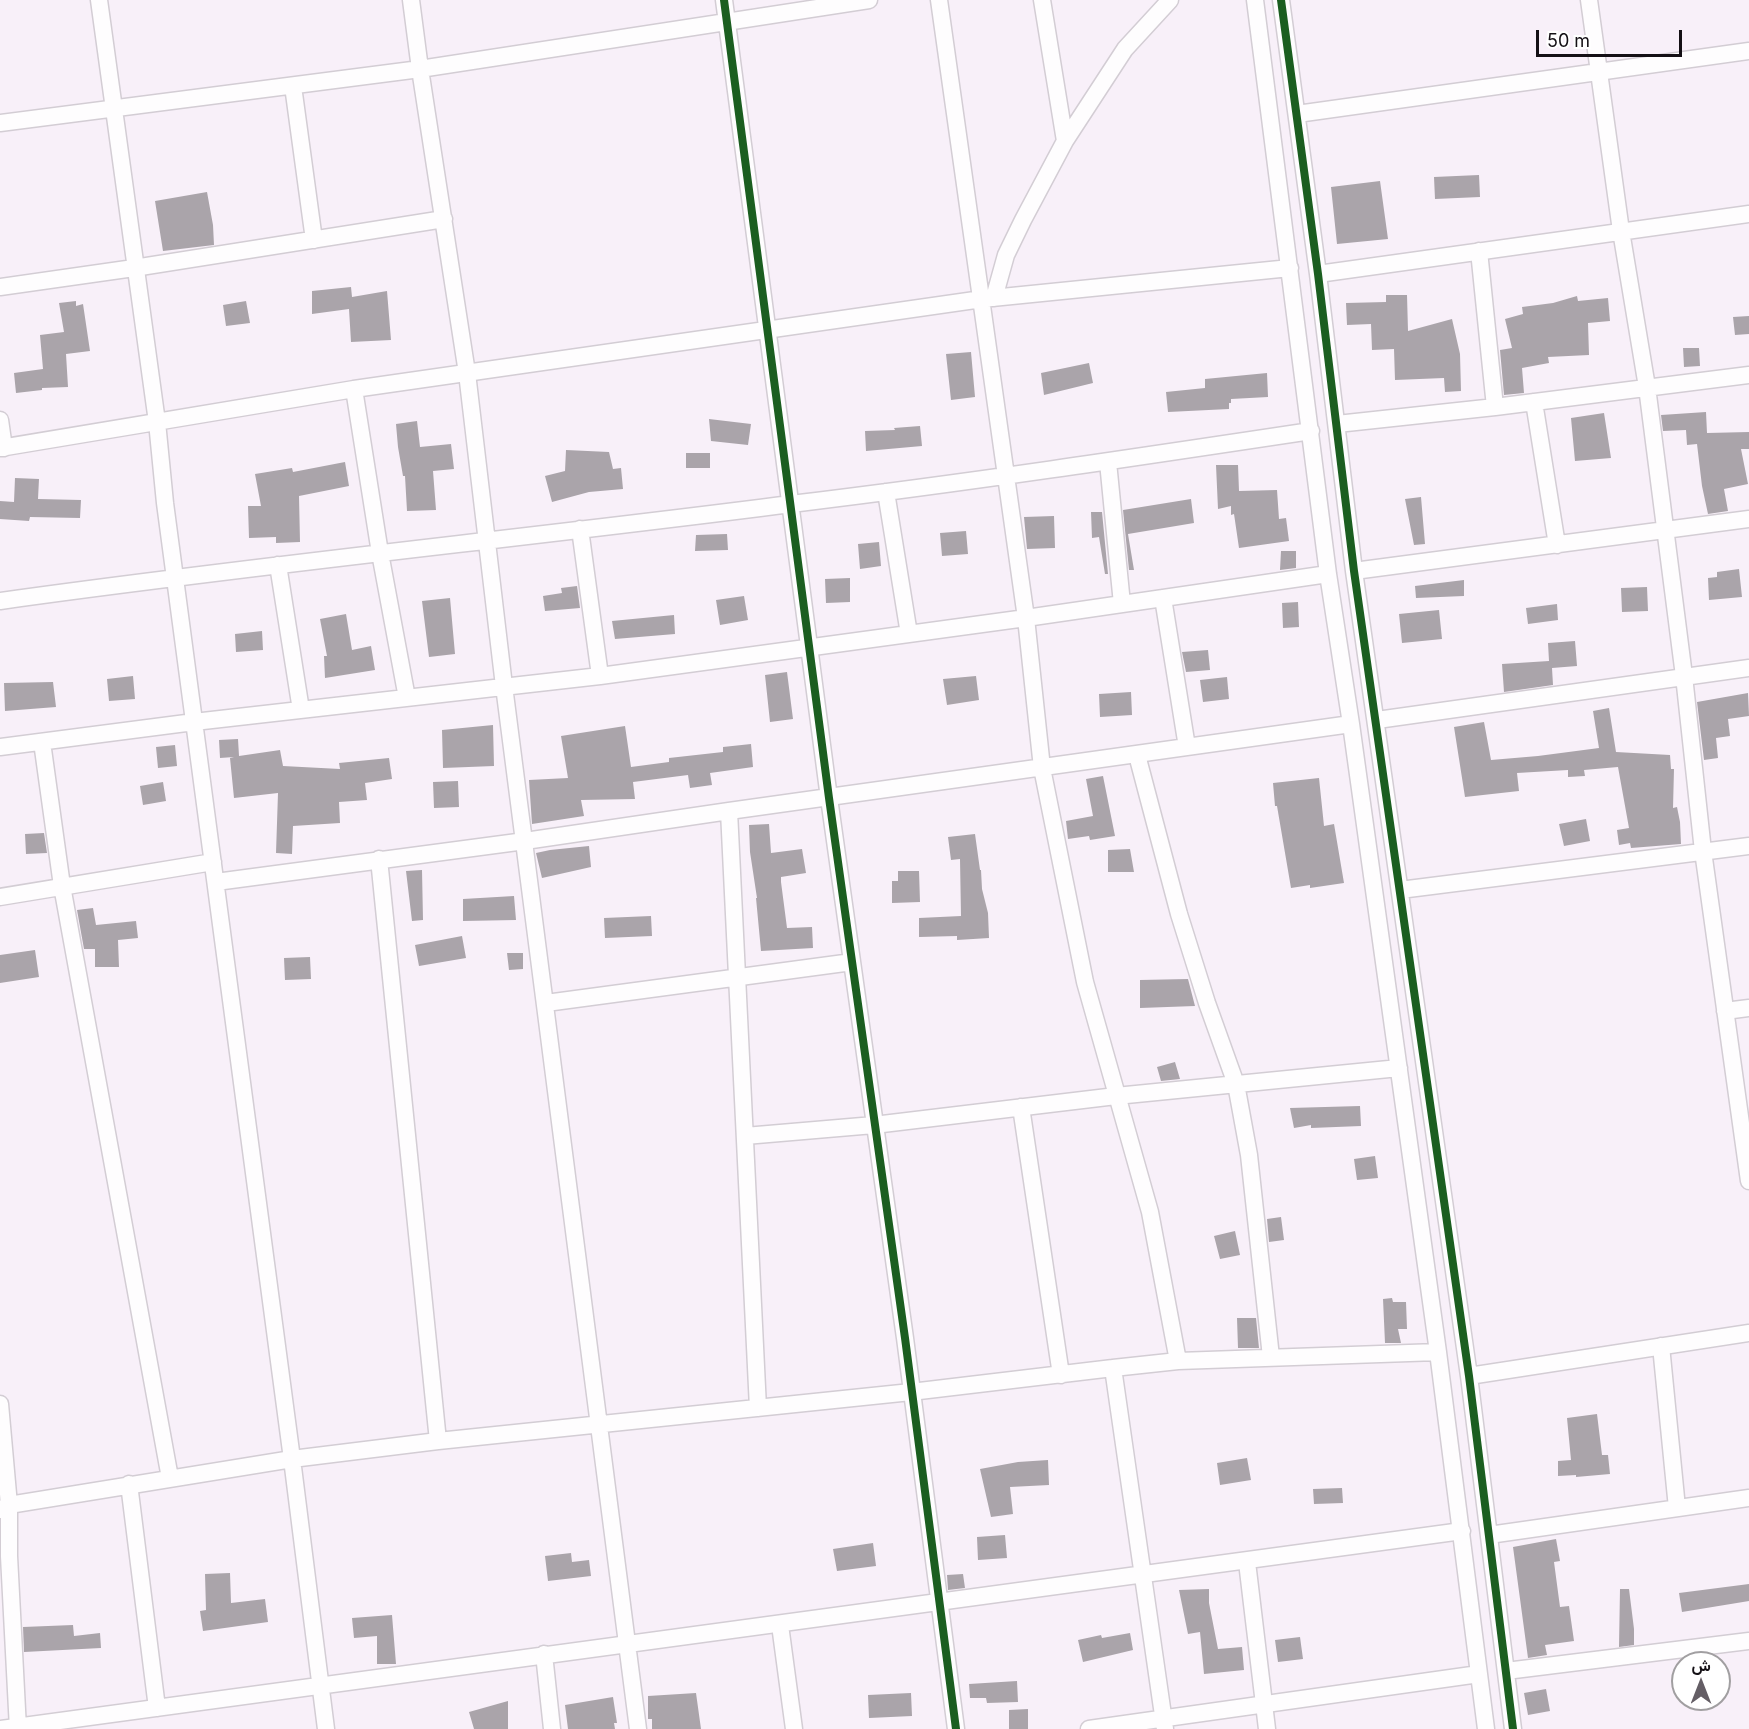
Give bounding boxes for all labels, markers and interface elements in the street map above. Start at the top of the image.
scale bar [1539,18,1684,56]
text: 50 m [1547,30,1590,51]
north arrow [1671,1651,1731,1711]
text: ش [1691,1655,1711,1675]

